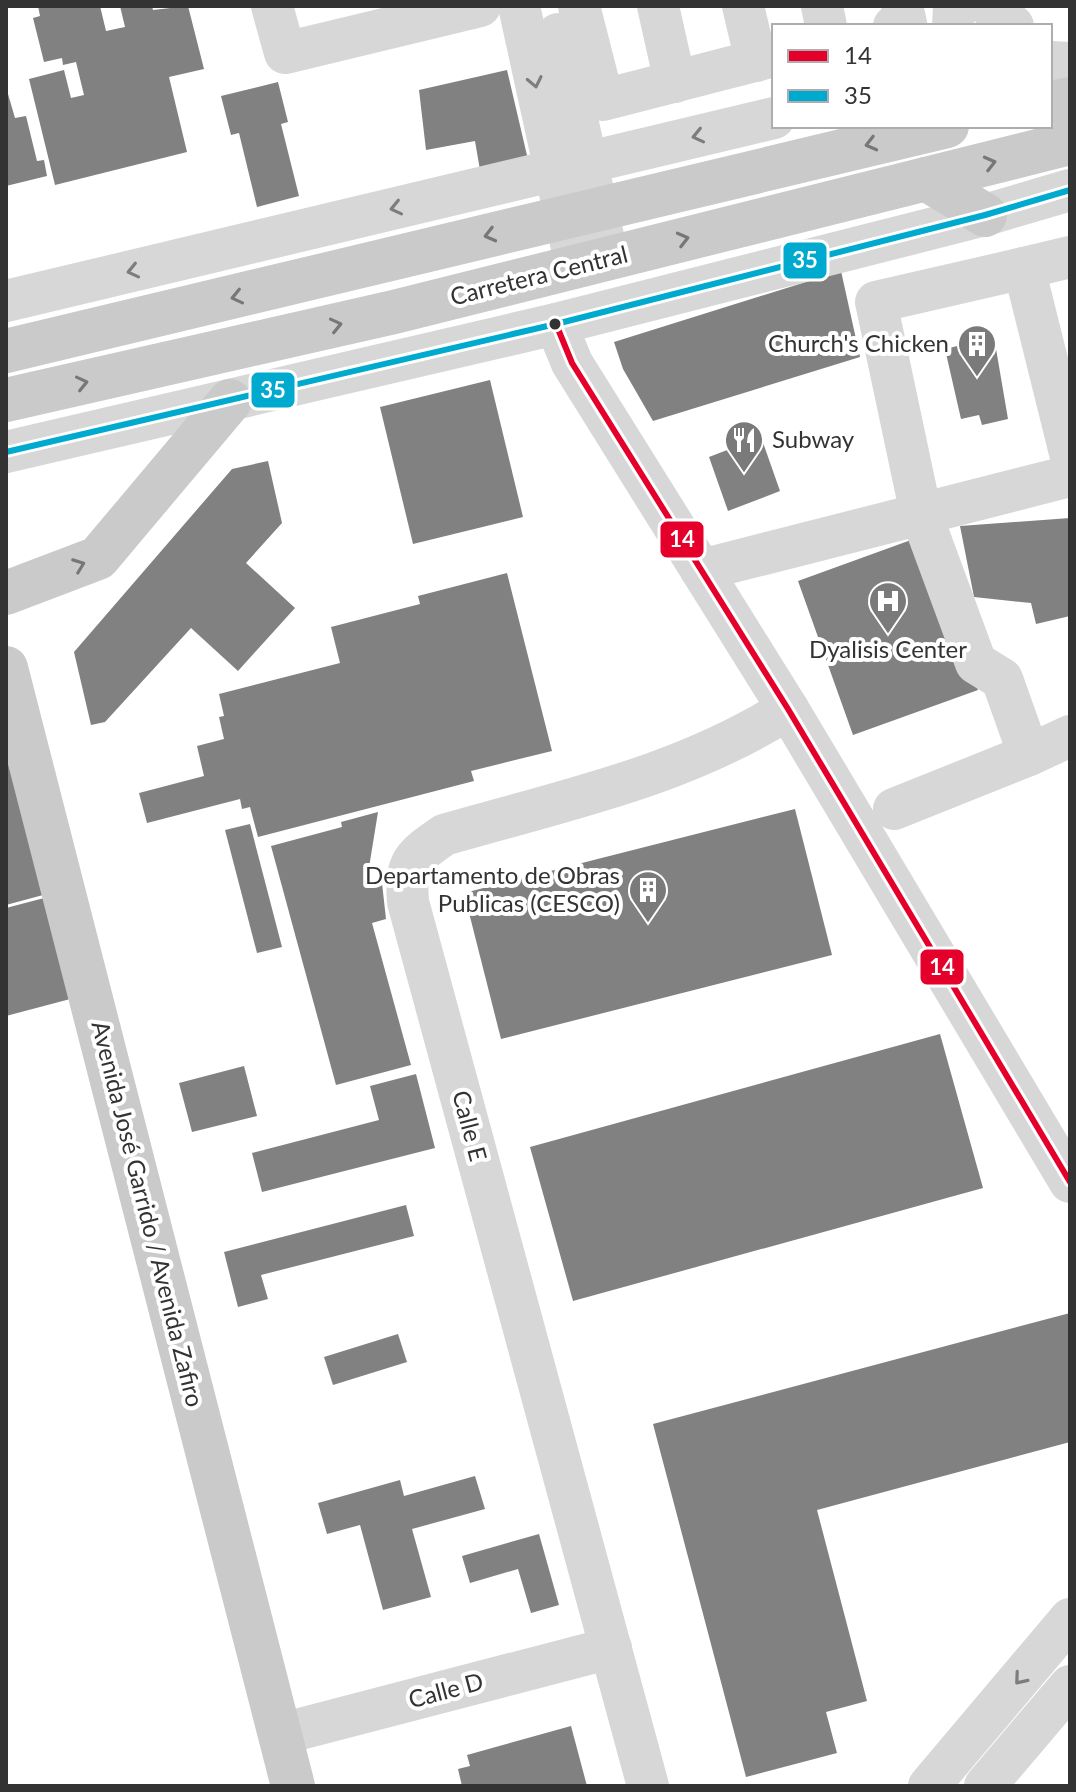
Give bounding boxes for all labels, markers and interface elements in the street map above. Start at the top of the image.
legend [772,24,1052,128]
text: 14 [844,40,872,69]
one-way arrow [526,75,543,89]
text: 35 [844,80,872,109]
one-way arrow [692,127,705,144]
one-way arrow [865,135,879,152]
one-way arrow [983,155,996,172]
one-way arrow [390,199,404,216]
one-way arrow [483,226,497,243]
one-way arrow [676,232,690,249]
street label: Carretera Central [447,238,630,311]
line badge: 35 [782,241,828,280]
text: 35 [792,246,818,273]
one-way arrow [126,262,140,279]
one-way arrow [231,287,244,304]
unlabelled marker [547,316,563,332]
one-way arrow [328,317,342,334]
building icon: Church's Chicken [956,323,998,378]
place label: Church's Chicken [768,328,949,357]
line badge: 35 [250,371,296,409]
one-way arrow [75,375,88,392]
text: 35 [260,376,286,403]
restaurant icon: Subway [723,419,765,474]
place label: Subway [772,424,855,453]
line badge: 14 [659,520,705,559]
text: 14 [669,525,695,552]
one-way arrow [71,558,85,575]
hospital icon: Dyalisis Center [867,580,909,635]
place label: Dyalisis Center [809,634,967,663]
place label: Departamento de Obras Publicas (CESCO) [365,860,620,917]
building icon: Departamento de Obras Publicas (CESCO) [627,869,669,924]
line badge: 14 [919,948,965,986]
text: 14 [929,953,955,980]
street label: Avenida José Garrido / Avenida Zafiro [86,1018,211,1410]
street label: Calle E [447,1087,494,1164]
street label: Calle D [405,1666,486,1713]
one-way arrow [1015,1669,1030,1684]

